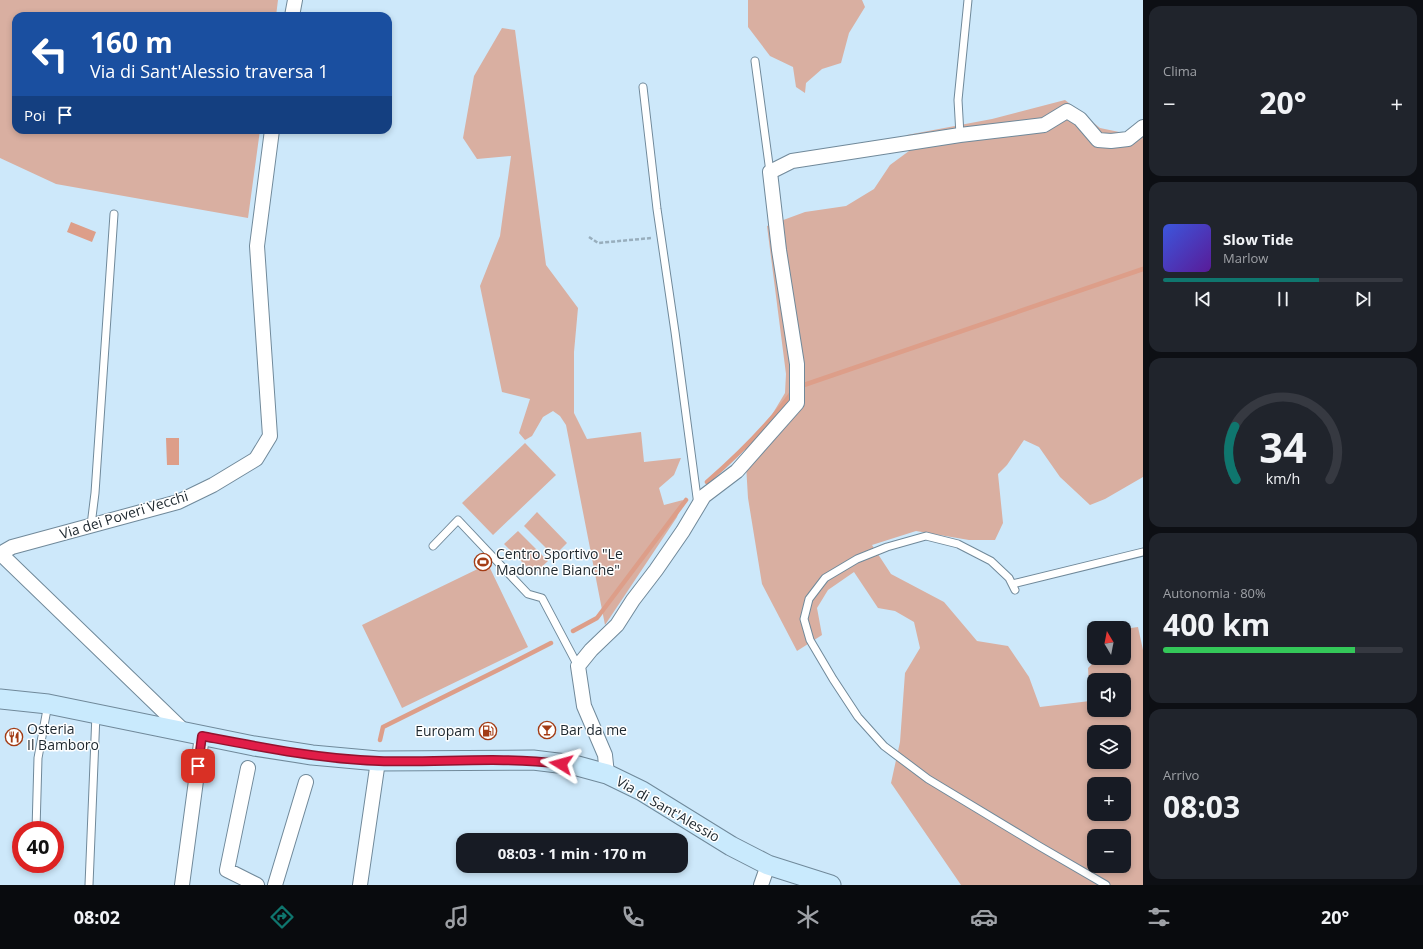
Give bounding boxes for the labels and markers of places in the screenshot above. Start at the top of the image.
place label: Centro Sportivo "Le Madonne Bianche" [496,544,623,579]
sports icon: Centro Sportivo "Le Madonne Bianche" [473,552,493,572]
place label: Osteria Il Bamboro [27,719,99,754]
bar icon: Bar da me [537,720,557,740]
place label: Bar da me [560,720,627,739]
place label: Europam [415,721,475,740]
fuel station icon: Europam [478,721,498,741]
restaurant icon: Osteria Il Bamboro [4,727,24,747]
pin [181,749,215,783]

